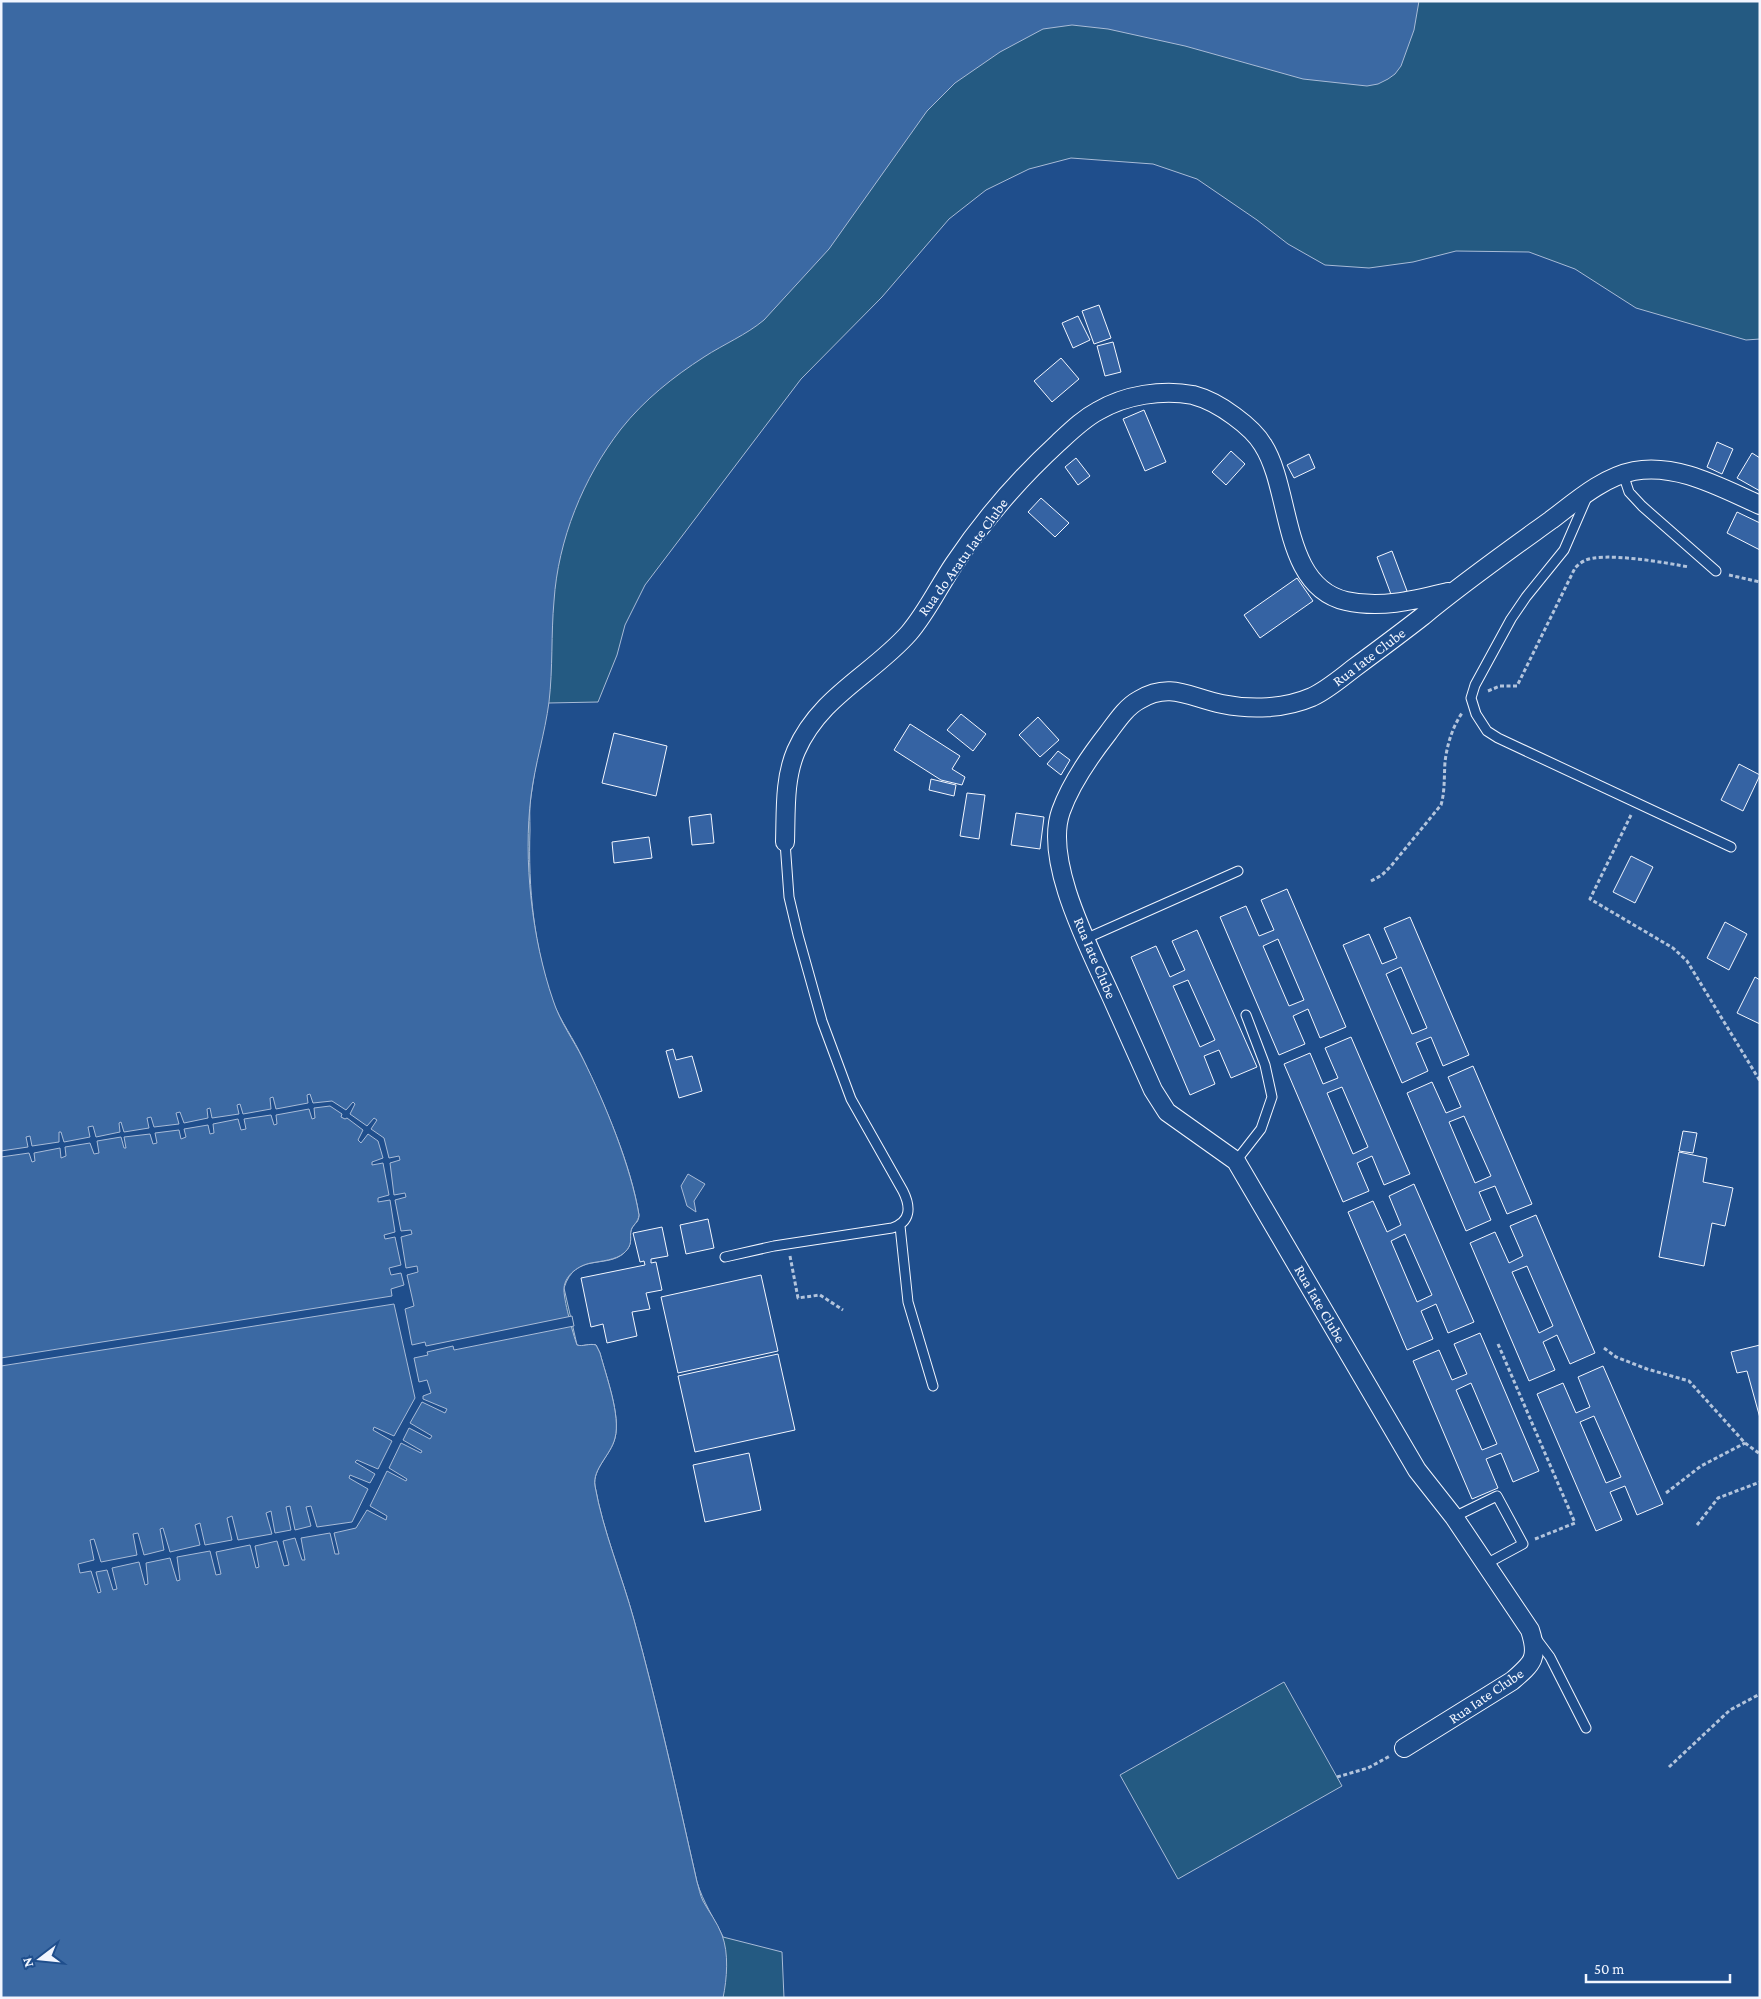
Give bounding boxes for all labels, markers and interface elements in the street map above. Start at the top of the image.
street label: Rua do Aratu Iate Clube [915,495,1011,619]
street label: Rua Iate Clube [1330,624,1409,689]
street label: Rua Iate Clube [1071,915,1119,1001]
street label: Rua Iate Clube [1291,1262,1349,1346]
street label: Rua Iate Clube [1446,1665,1527,1727]
north arrow [15,1934,65,1984]
scale bar [1586,1952,1730,1984]
text: N [18,1955,37,1969]
text: 50 m [1594,1961,1624,1977]

